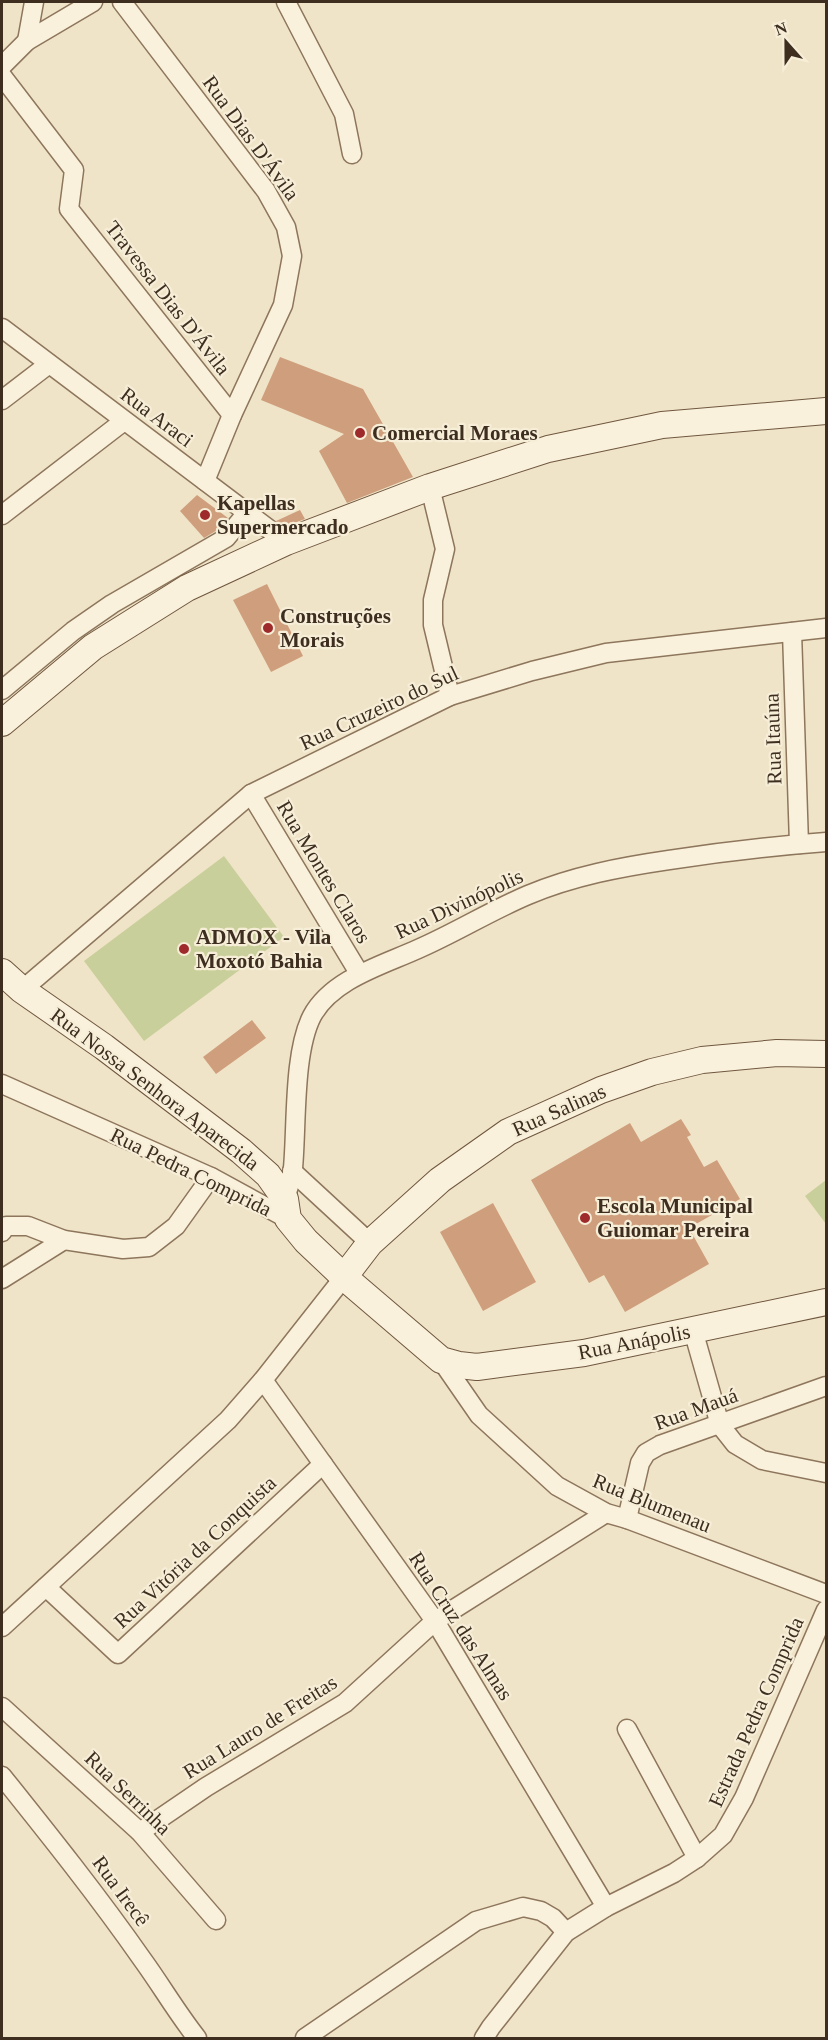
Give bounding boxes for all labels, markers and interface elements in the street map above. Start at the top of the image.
north arrow [756,12,816,72]
text: N [772,18,790,38]
street label: Rua Dias D'Ávila [198,71,305,206]
street label: Travessa Dias D'Ávila [101,216,236,380]
street label: Rua Araci [116,382,198,452]
place label: Comercial Moraes [372,421,538,445]
marker: Comercial Moraes [353,426,367,440]
place label: Kapellas Supermercado [217,491,348,539]
marker: Kapellas Supermercado [198,508,212,522]
place label: Construções Morais [280,604,391,652]
marker: Construções Morais [261,621,275,635]
street label: Rua Cruzeiro do Sul [296,661,462,755]
street label: Rua Itaúna [759,692,787,785]
street label: Rua Montes Claros [272,796,376,948]
street label: Rua Divinópolis [391,864,527,944]
place label: ADMOX - Vila Moxotó Bahia [196,925,332,973]
marker: ADMOX - Vila Moxotó Bahia [177,942,191,956]
street label: Rua Nossa Senhora Aparecida [46,1003,265,1176]
street label: Rua Salinas [509,1079,609,1141]
street label: Rua Pedra Comprida [107,1123,276,1222]
place label: Escola Municipal Guiomar Pereira [597,1194,753,1242]
marker: Escola Municipal Guiomar Pereira [578,1211,592,1225]
street label: Rua Anápolis [576,1319,692,1365]
street label: Rua Mauá [651,1383,742,1435]
street label: Rua Blumenau [589,1468,715,1538]
street label: Rua Vitória da Conquista [109,1470,281,1633]
street label: Rua Cruz das Almas [404,1547,518,1705]
street label: Estrada Pedra Comprida [703,1613,809,1811]
street label: Rua Lauro de Freitas [179,1670,341,1784]
street label: Rua Serrinha [80,1746,176,1840]
street label: Rua Irecê [87,1851,155,1931]

